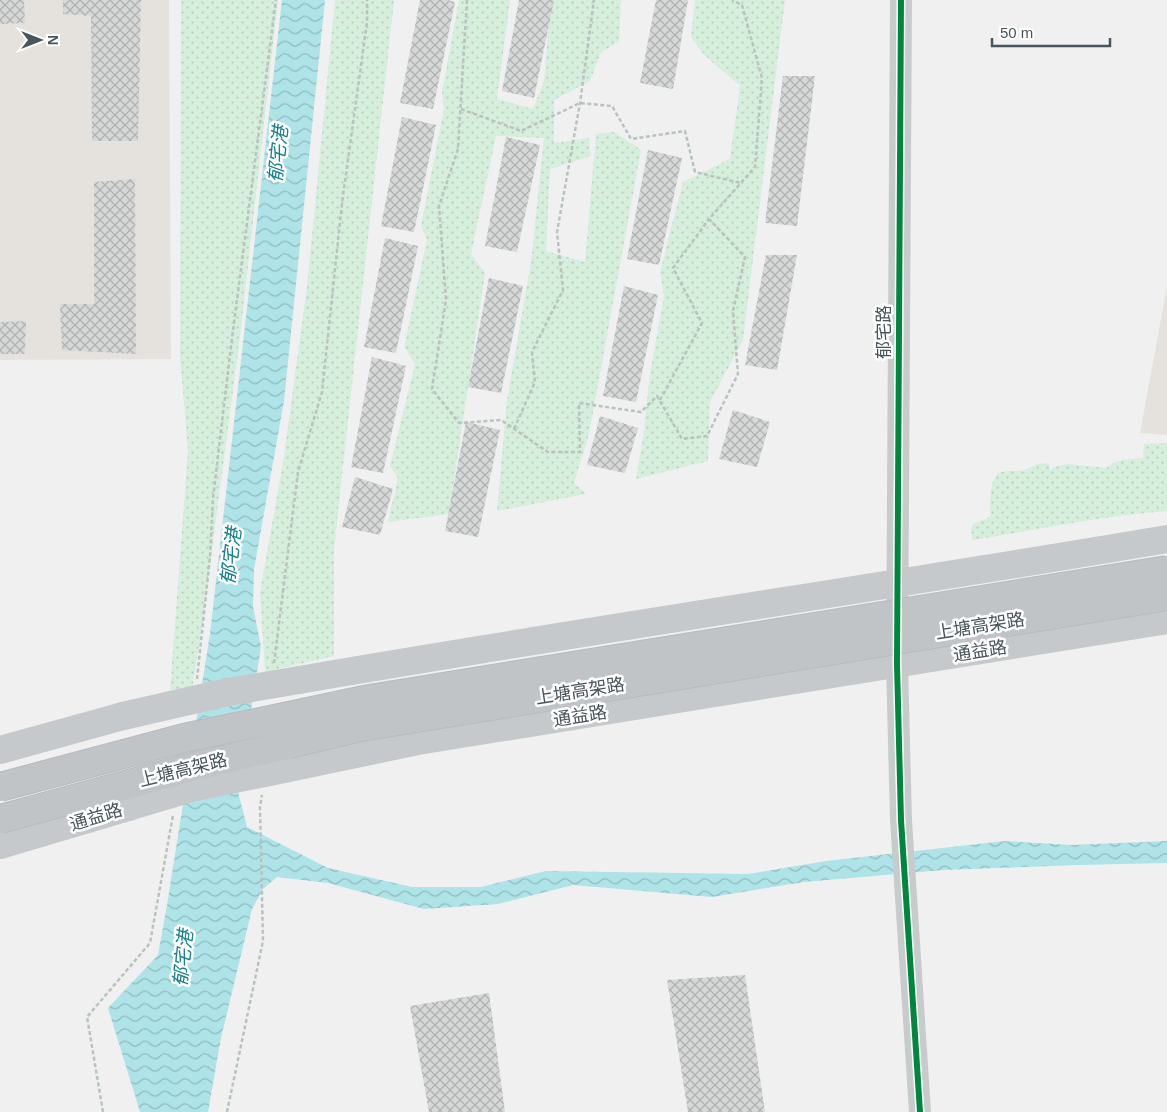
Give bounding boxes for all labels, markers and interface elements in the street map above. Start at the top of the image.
north arrow [15,15,65,65]
scale bar [992,15,1110,47]
text: 50 m [1000,24,1033,41]
text: N [45,35,61,45]
water label: 郁宅港 [265,122,292,183]
street label: 郁宅路 [874,305,894,359]
water label: 郁宅港 [217,523,245,586]
street label: 上塘高架路 [934,609,1026,643]
street label: 通益路 [952,637,1008,665]
street label: 上塘高架路 [534,674,626,708]
street label: 通益路 [552,702,608,730]
street label: 上塘高架路 [137,749,229,791]
street label: 通益路 [67,800,125,834]
water label: 郁宅港 [170,926,197,987]

